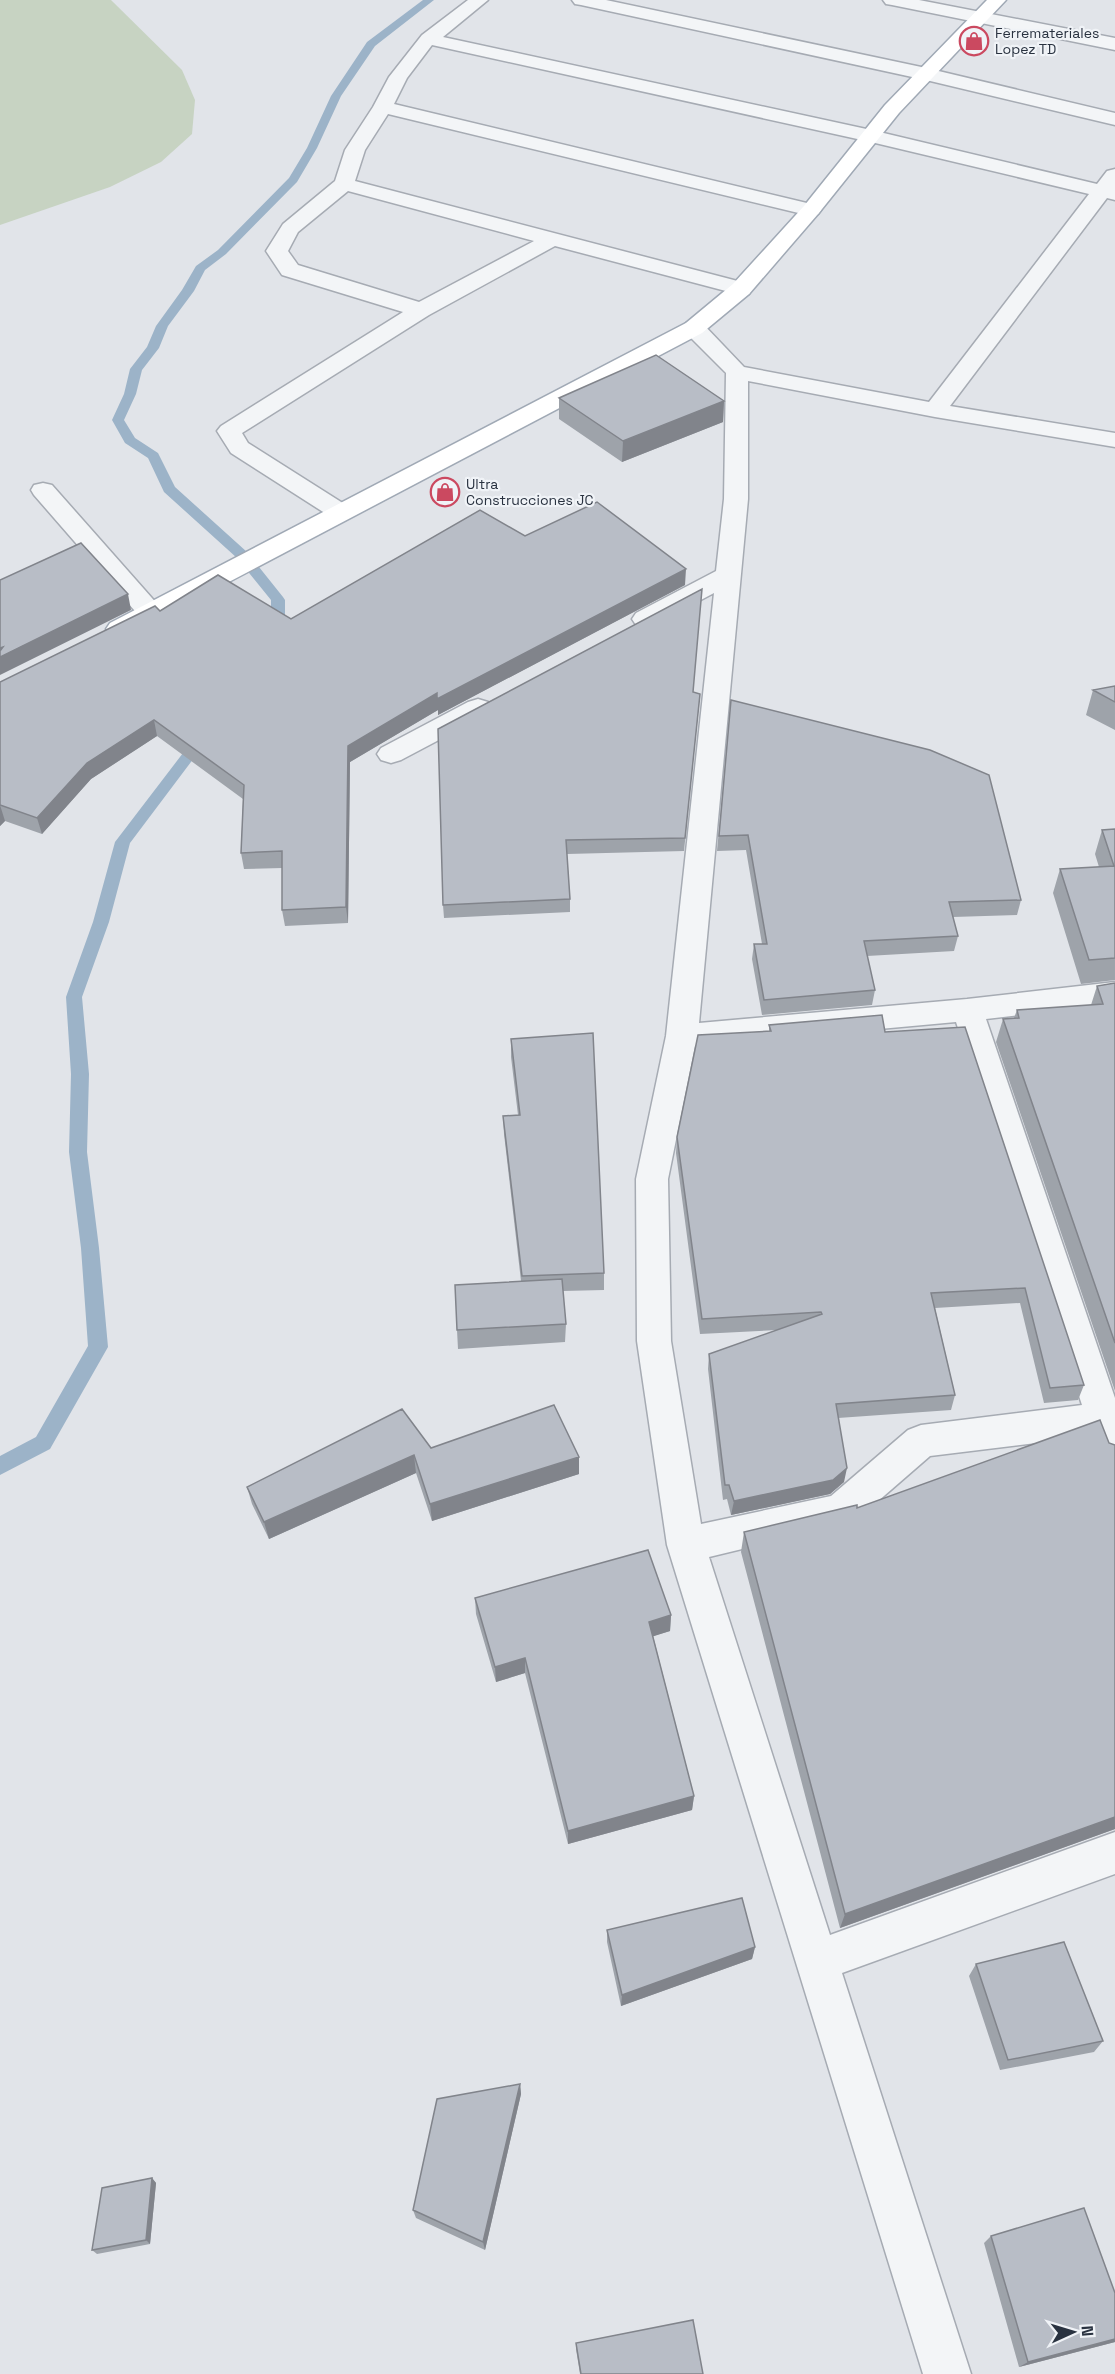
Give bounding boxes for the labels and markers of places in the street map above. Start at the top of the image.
place label: Ferremateriales Lopez TD [995,24,1099,58]
shop icon: Ferremateriales Lopez TD [958,25,990,57]
place label: Ultra Construcciones JC [466,475,594,509]
shop icon: Ultra Construcciones JC [429,476,461,508]

